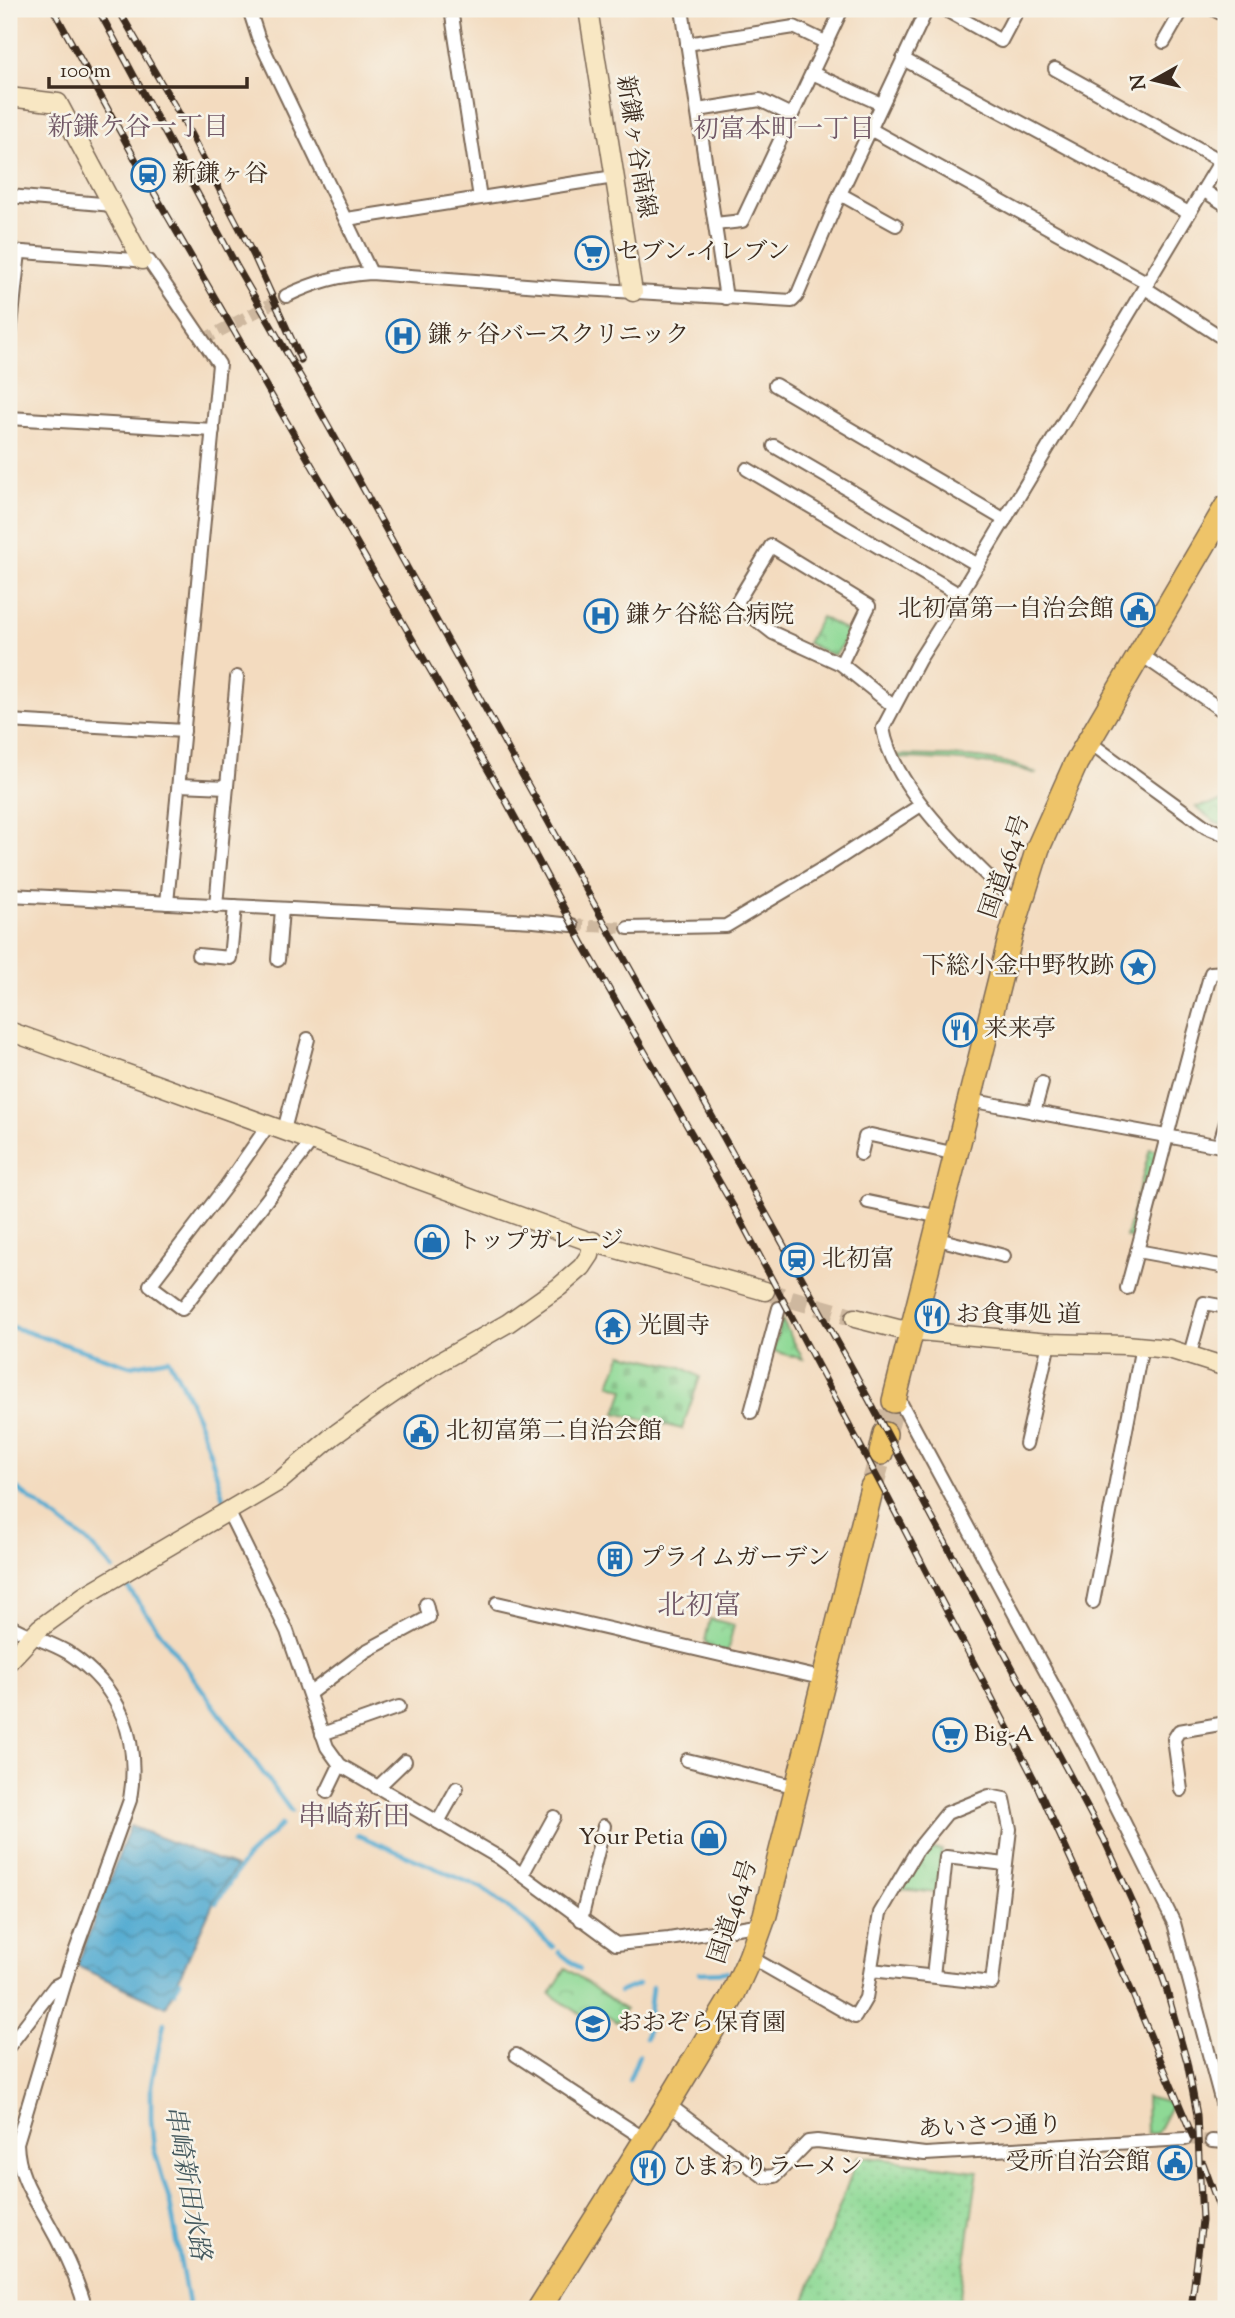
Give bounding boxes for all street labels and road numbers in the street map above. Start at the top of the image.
street label: 新鎌ヶ谷南線 [607,73,663,221]
street label: 国道464号 [972,811,1040,923]
street label: 国道464号 [701,1856,767,1968]
street label: あいさつ通り [917,2108,1063,2148]

